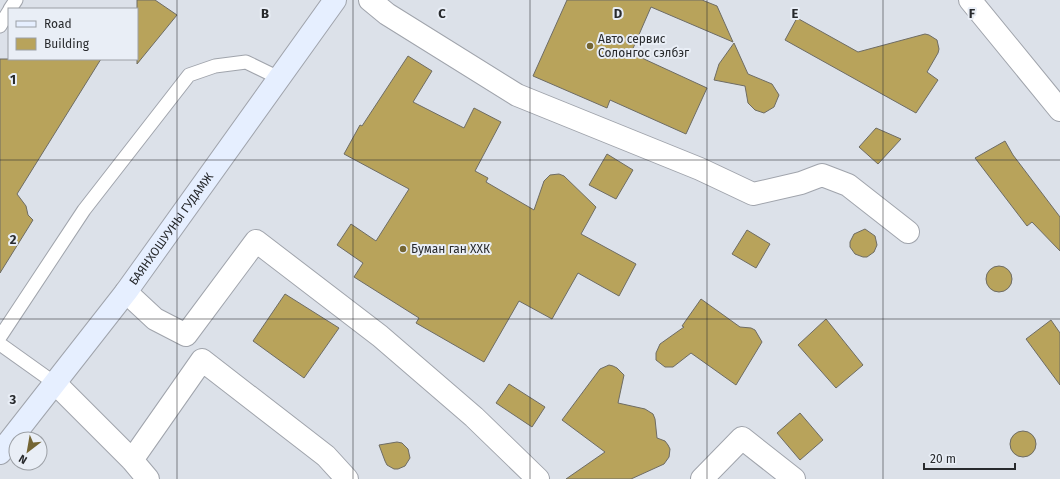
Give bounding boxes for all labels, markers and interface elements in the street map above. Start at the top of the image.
text: B [261,6,269,21]
text: C [438,6,446,21]
text: D [614,6,623,21]
text: E [792,6,799,21]
text: F [969,6,976,21]
legend [8,8,138,60]
text: Road [44,17,72,31]
place label: Авто сервис Солонгос сэлбэг [598,32,690,60]
text: Building [44,37,90,51]
marker: Авто сервис Солонгос сэлбэг [585,41,595,51]
text: 1 [10,72,16,87]
street label: БАЯНХОШУУНЫ ГУДАМЖ [126,170,216,288]
text: 2 [10,232,17,247]
place label: Буман ган ХХК [411,242,490,256]
marker: Буман ган ХХК [398,244,408,254]
text: 3 [9,392,17,407]
north arrow [8,431,48,471]
scale bar [924,445,1015,471]
text: N [17,452,30,467]
text: 20 m [930,452,956,466]

